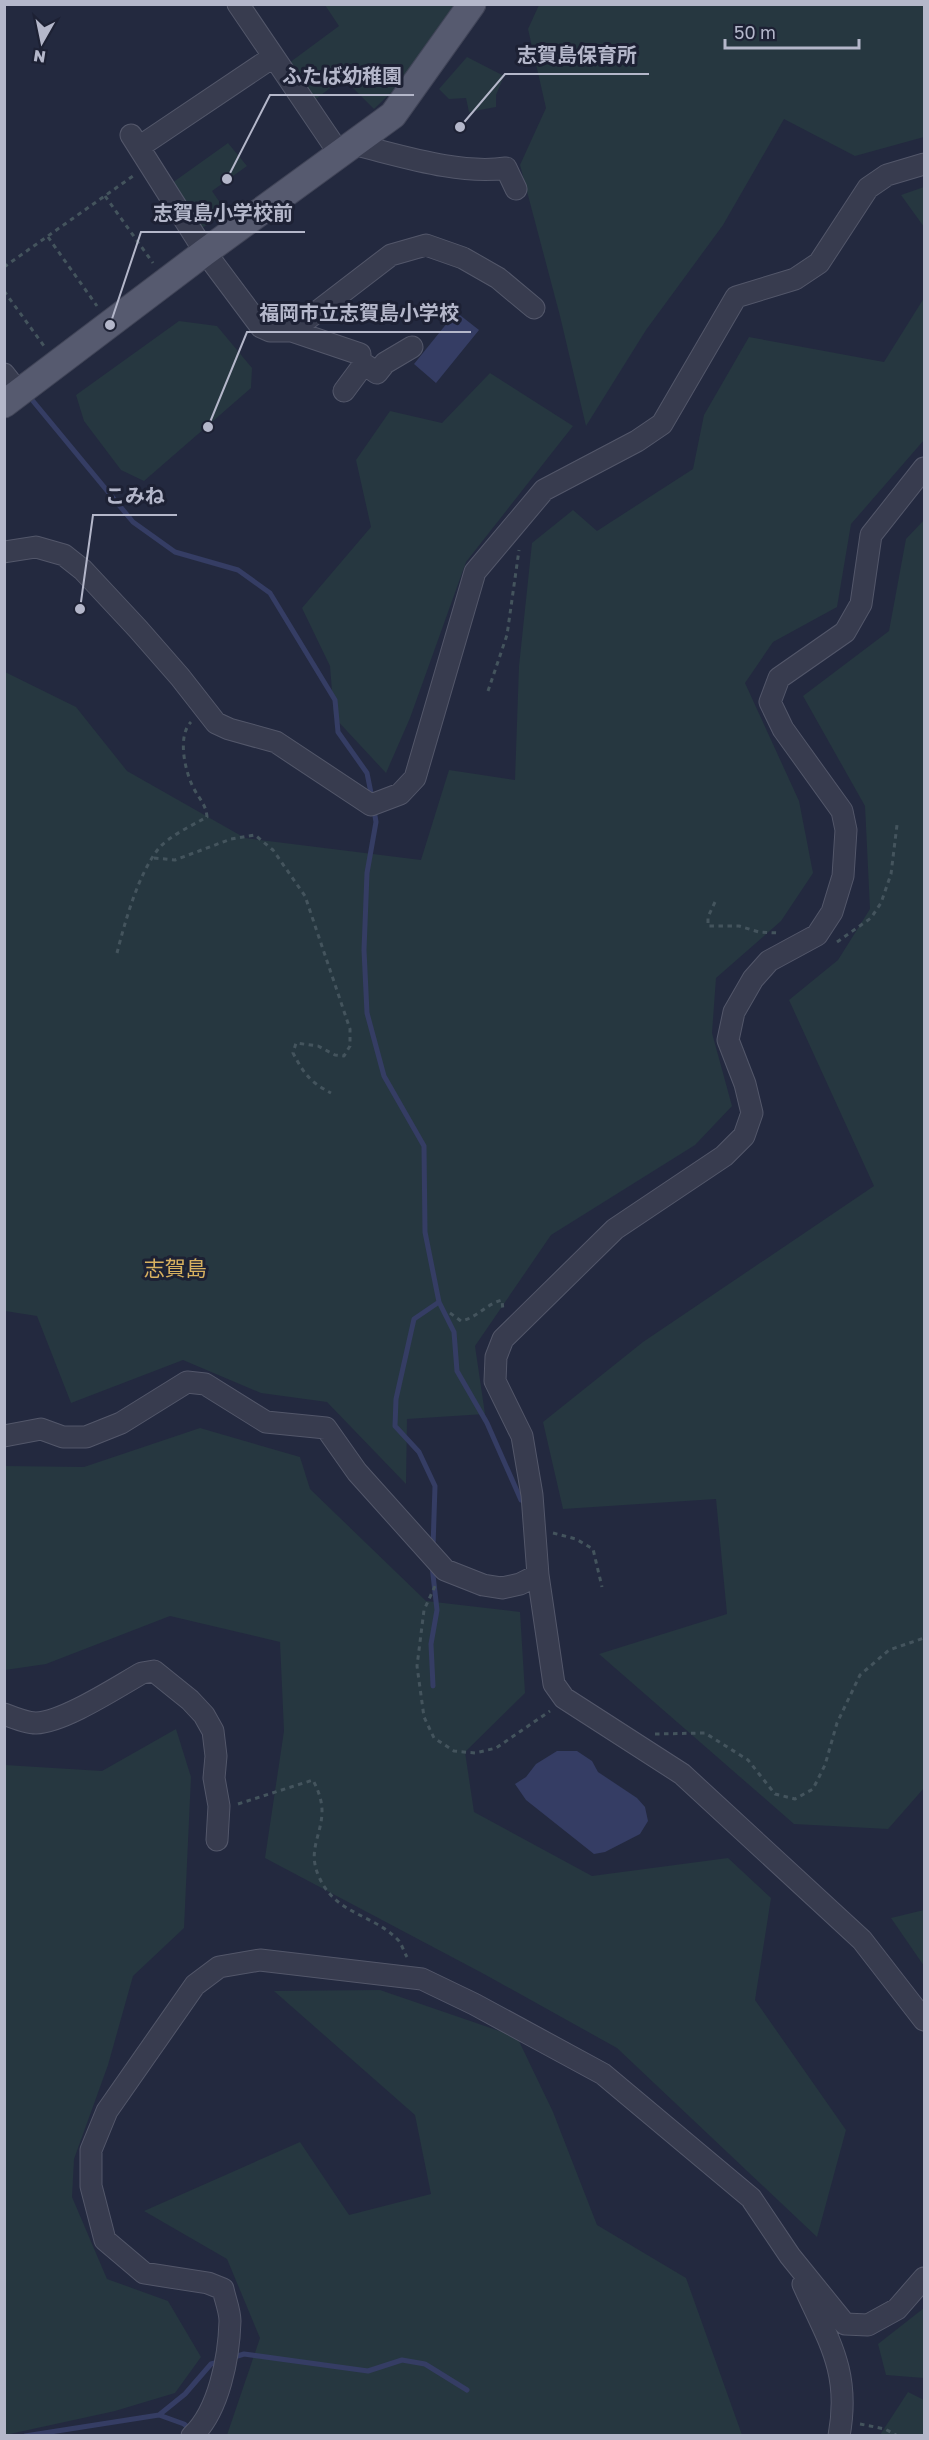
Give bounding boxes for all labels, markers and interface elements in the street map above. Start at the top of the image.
north arrow [12,12,72,72]
scale bar [725,12,858,50]
text: 50 m [734,21,776,43]
callout: 志賀島保育所 [505,36,649,74]
text: 志賀島保育所 [517,42,637,66]
text: N [32,46,47,68]
callout: ふたば幼稚園 [270,57,414,95]
text: ふたば幼稚園 [282,63,402,87]
callout: 志賀島小学校前 [141,194,305,232]
text: 志賀島小学校前 [153,200,293,224]
callout: 福岡市立志賀島小学校 [247,294,471,332]
text: 福岡市立志賀島小学校 [259,300,459,324]
callout: こみね [93,477,177,515]
text: こみね [105,483,165,507]
district label: 志賀島 [144,1255,207,1281]

